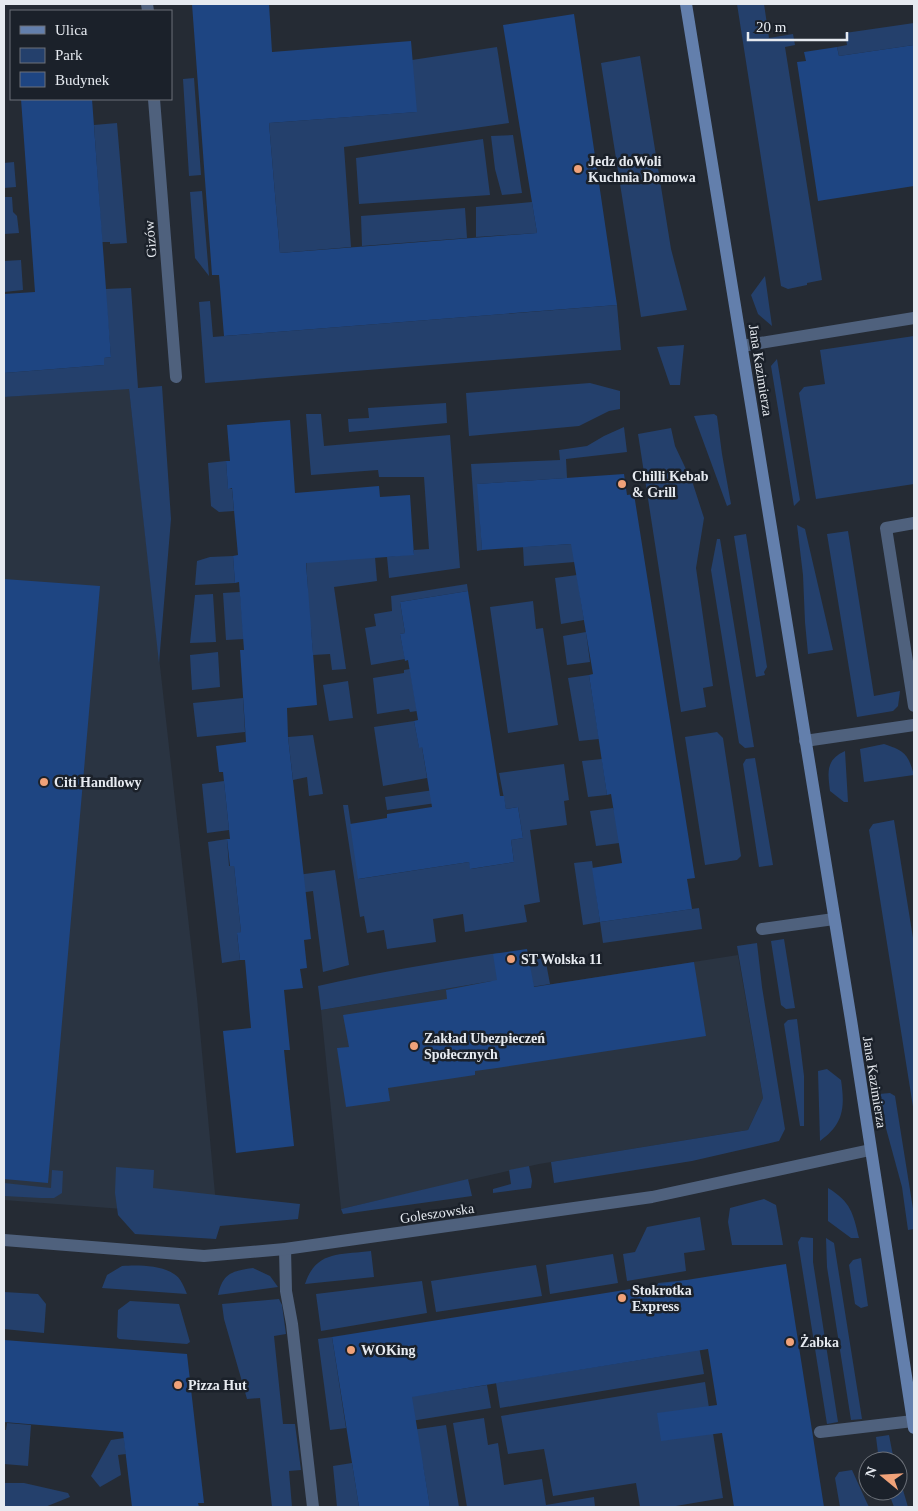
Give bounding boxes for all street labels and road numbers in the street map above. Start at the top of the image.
street label: Gizów [141,219,160,258]
street label: Jana Kazimierza [746,323,775,418]
street label: Jana Kazimierza [860,1035,889,1130]
street label: Goleszowska [399,1201,476,1226]

